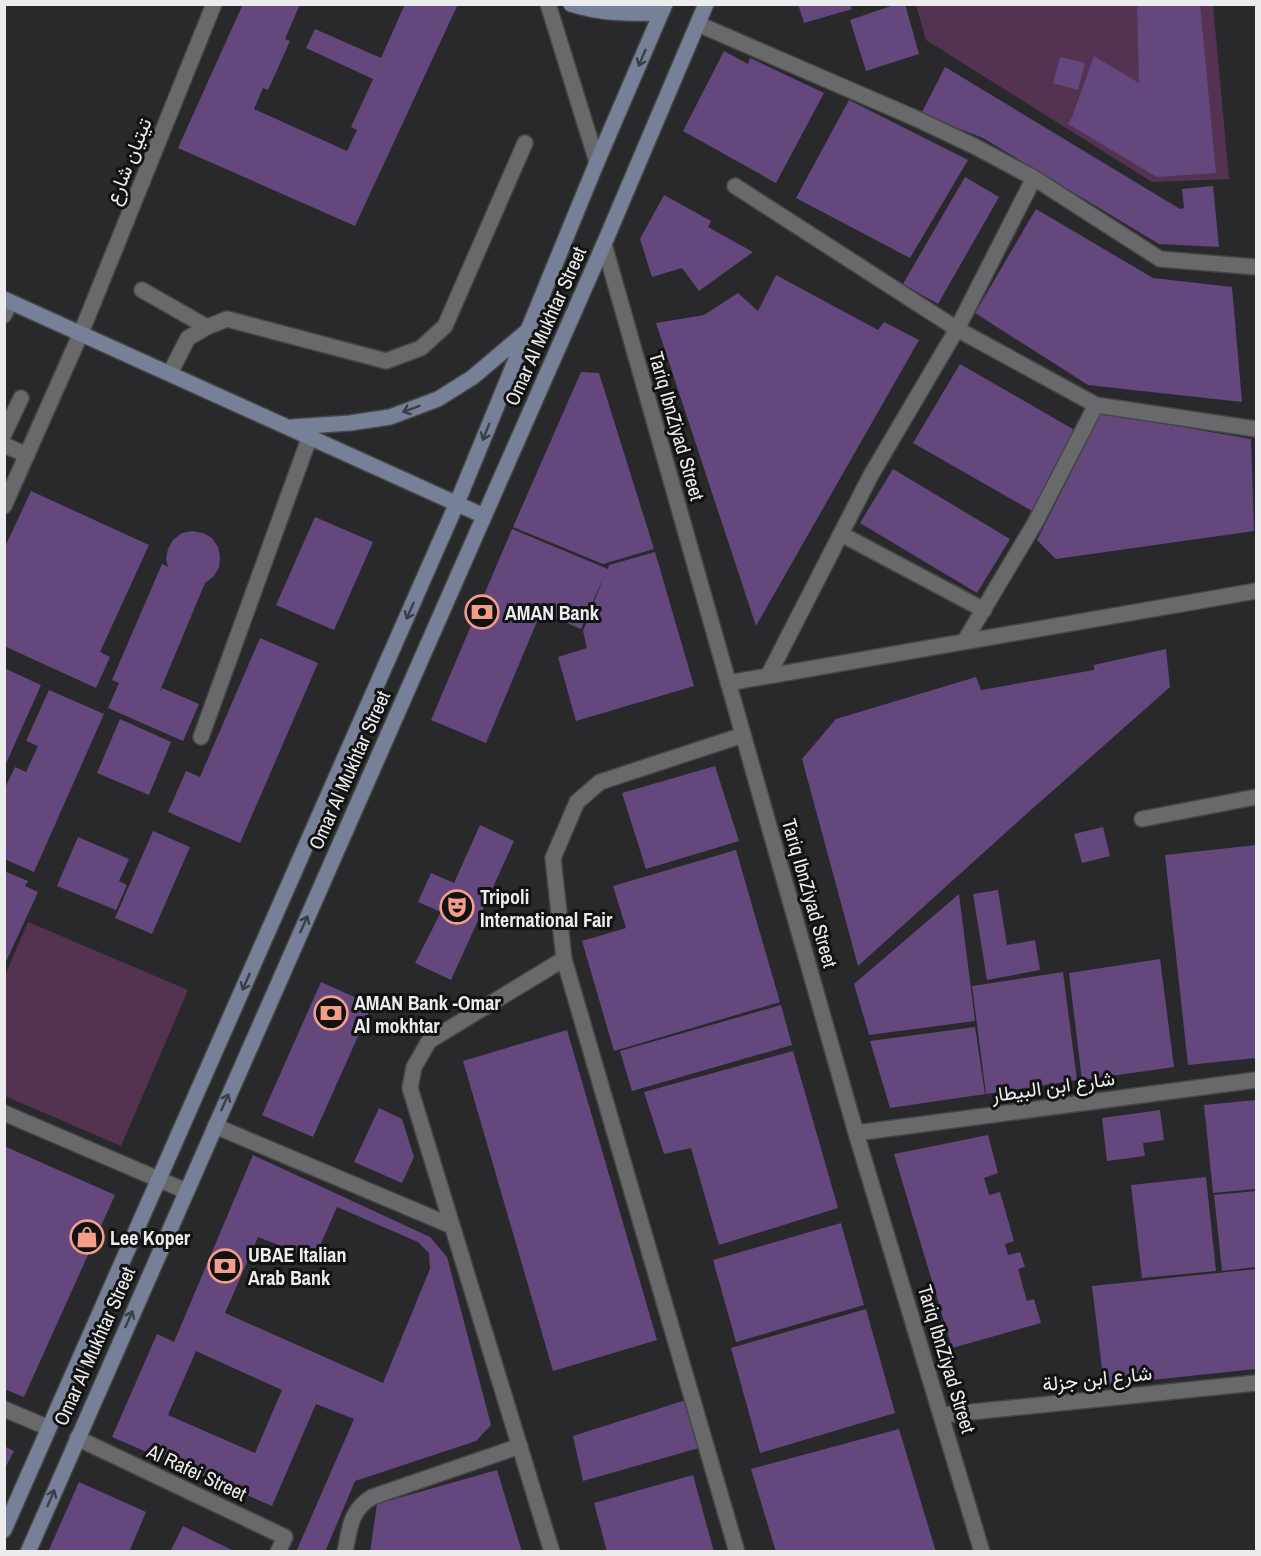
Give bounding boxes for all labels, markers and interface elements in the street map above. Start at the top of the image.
one-way arrow [636,49,647,67]
street label: تيتيان شارع [98,114,159,209]
street label: Omar Al Mukhtar Street [498,242,592,410]
street label: Tariq IbnZiyad Street [643,349,711,504]
one-way arrow [402,404,421,415]
one-way arrow [480,422,491,441]
bank icon: AMAN Bank [464,594,500,630]
place label: AMAN Bank [505,599,600,626]
one-way arrow [403,602,415,620]
street label: Omar Al Mukhtar Street [302,686,396,854]
street label: Tariq IbnZiyad Street [776,816,844,971]
place label: Tripoli International Fair [480,883,613,933]
theatre icon: Tripoli International Fair [439,889,475,925]
one-way arrow [299,915,310,934]
one-way arrow [240,972,251,990]
place label: AMAN Bank -Omar Al mokhtar [354,989,501,1039]
bank icon: AMAN Bank -Omar Al mokhtar [313,995,349,1031]
street label: شارع ابن البيطار [988,1064,1117,1109]
one-way arrow [220,1094,231,1112]
shop icon: Lee Koper [69,1219,105,1255]
place label: Lee Koper [110,1224,191,1251]
place label: UBAE Italian Arab Bank [248,1241,346,1291]
bank icon: UBAE Italian Arab Bank [207,1248,243,1284]
street label: Omar Al Mukhtar Street [47,1262,141,1430]
street label: Tariq IbnZiyad Street [912,1282,982,1437]
one-way arrow [124,1311,135,1329]
street label: شارع ابن جزلة [1041,1359,1153,1398]
street label: Al Rafei Street [142,1437,251,1507]
one-way arrow [46,1489,57,1507]

